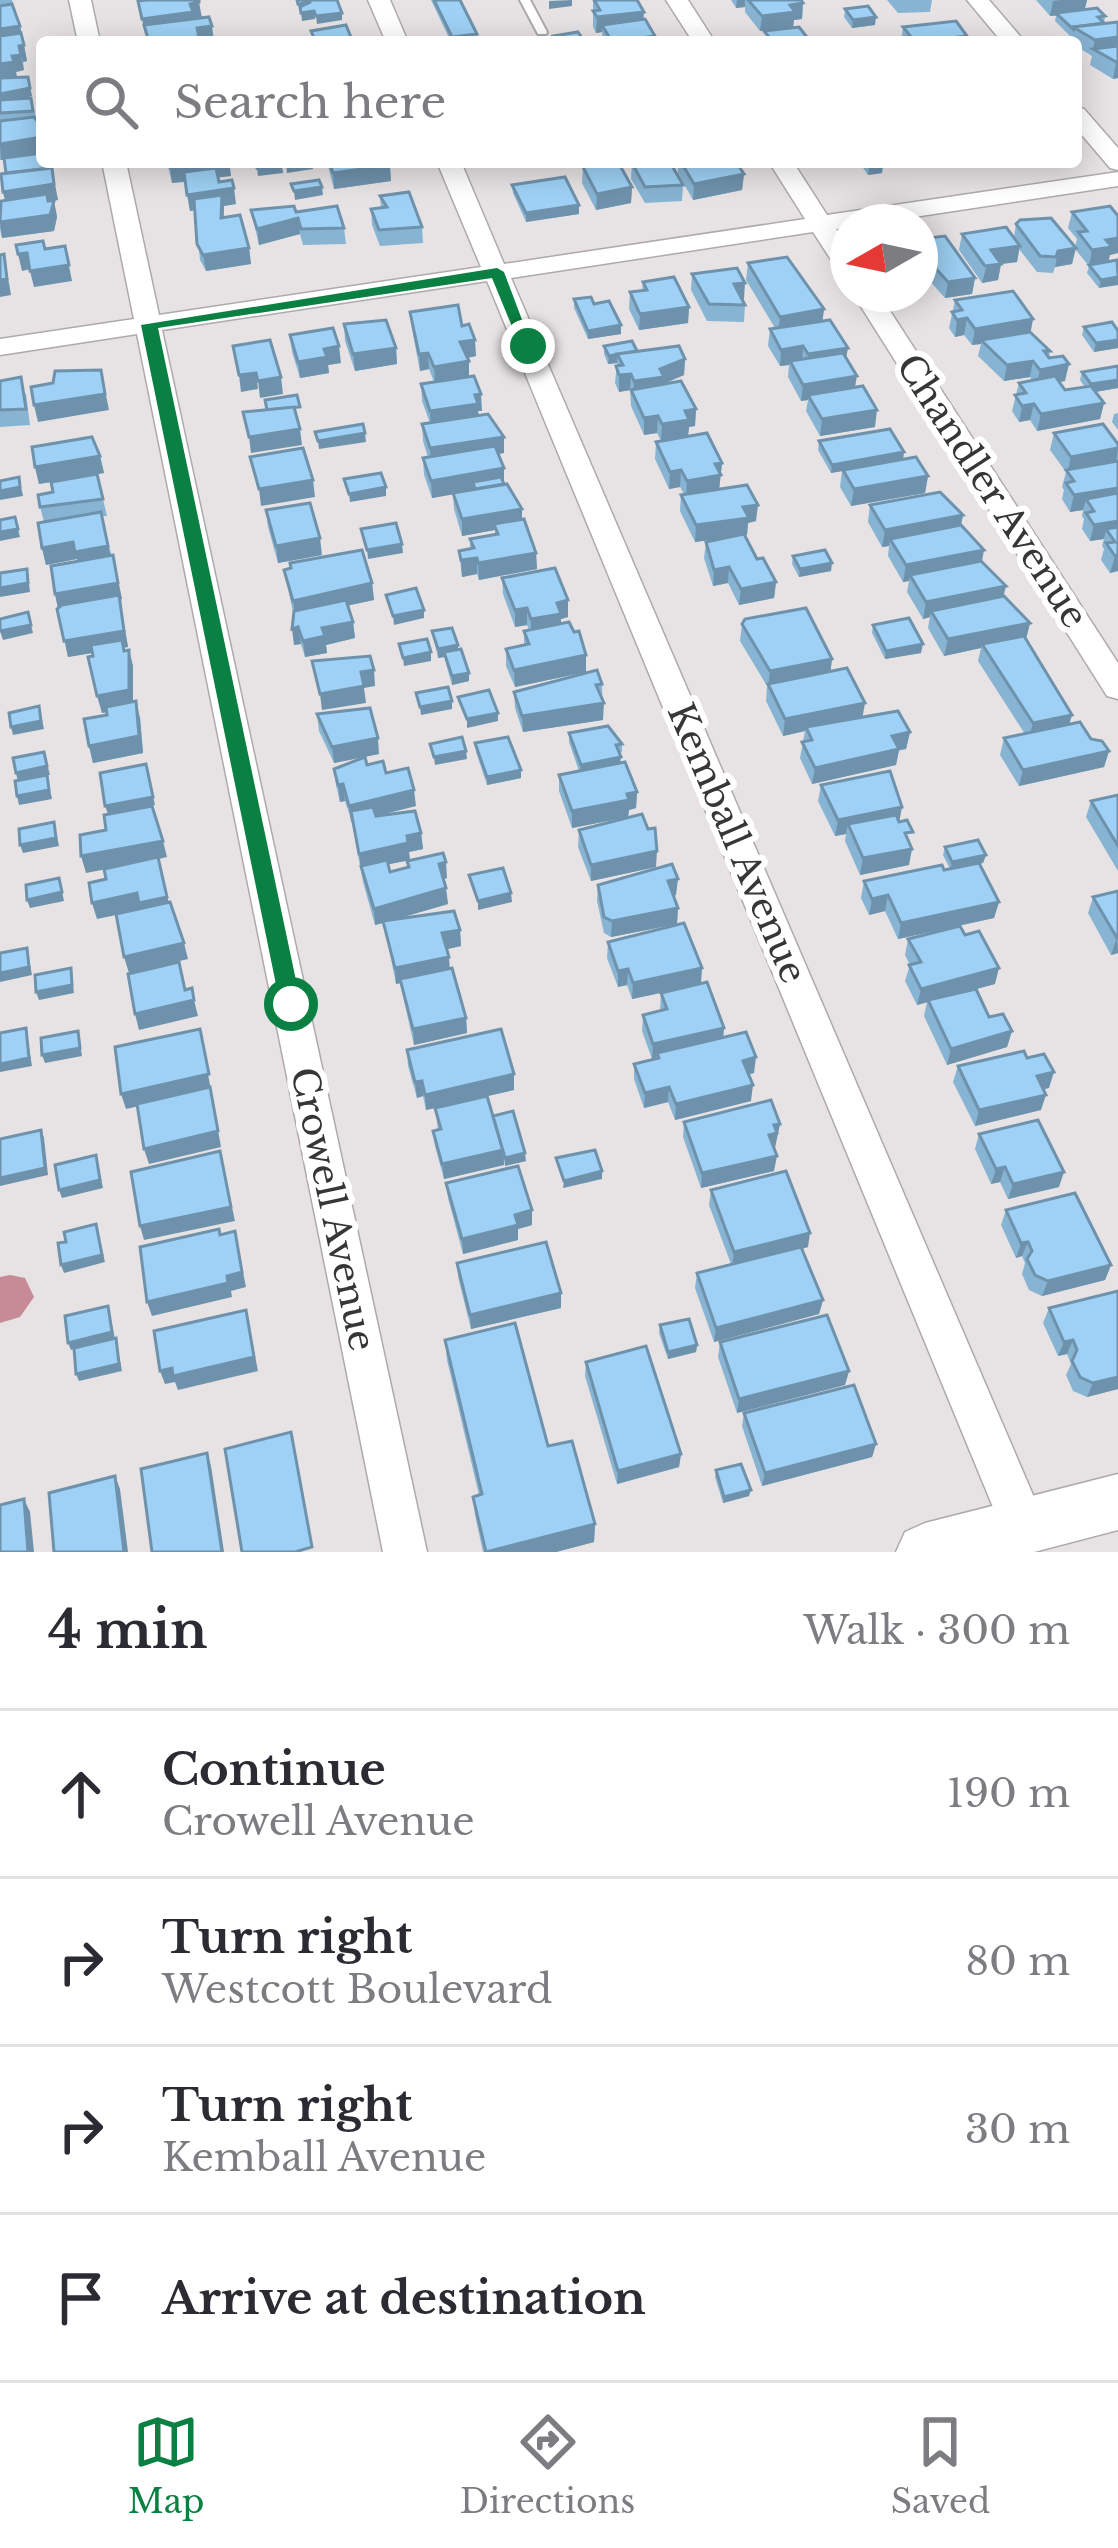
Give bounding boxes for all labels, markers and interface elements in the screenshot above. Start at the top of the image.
search box [36,36,1082,168]
icon: search [78,69,144,135]
text: Search here [174,74,446,130]
north arrow [830,204,938,312]
route end [501,319,555,373]
street label: Chandler Avenue [887,346,1097,636]
street label: Kemball Avenue [658,696,816,990]
route start [264,977,318,1031]
street label: Crowell Avenue [281,1063,385,1355]
text: 4 min [48,1599,207,1662]
text: Walk · 300 m [804,1606,1070,1655]
text: Continue [162,1741,386,1797]
icon: ahead [48,1761,114,1827]
text: 190 m [947,1769,1070,1818]
text: Crowell Avenue [162,1797,475,1846]
text: Turn right [162,1909,412,1965]
icon: right [48,1929,114,1995]
text: 80 m [965,1937,1070,1986]
text: Westcott Boulevard [162,1965,552,2014]
text: Turn right [162,2077,412,2133]
icon: right [48,2097,114,2163]
text: 30 m [965,2105,1070,2154]
text: Kemball Avenue [162,2133,486,2182]
icon: arrive [48,2265,114,2331]
text: Arrive at destination [162,2270,646,2326]
tab: Map [128,2409,204,2522]
tab: Directions [460,2409,635,2522]
tab: Saved [891,2409,990,2522]

